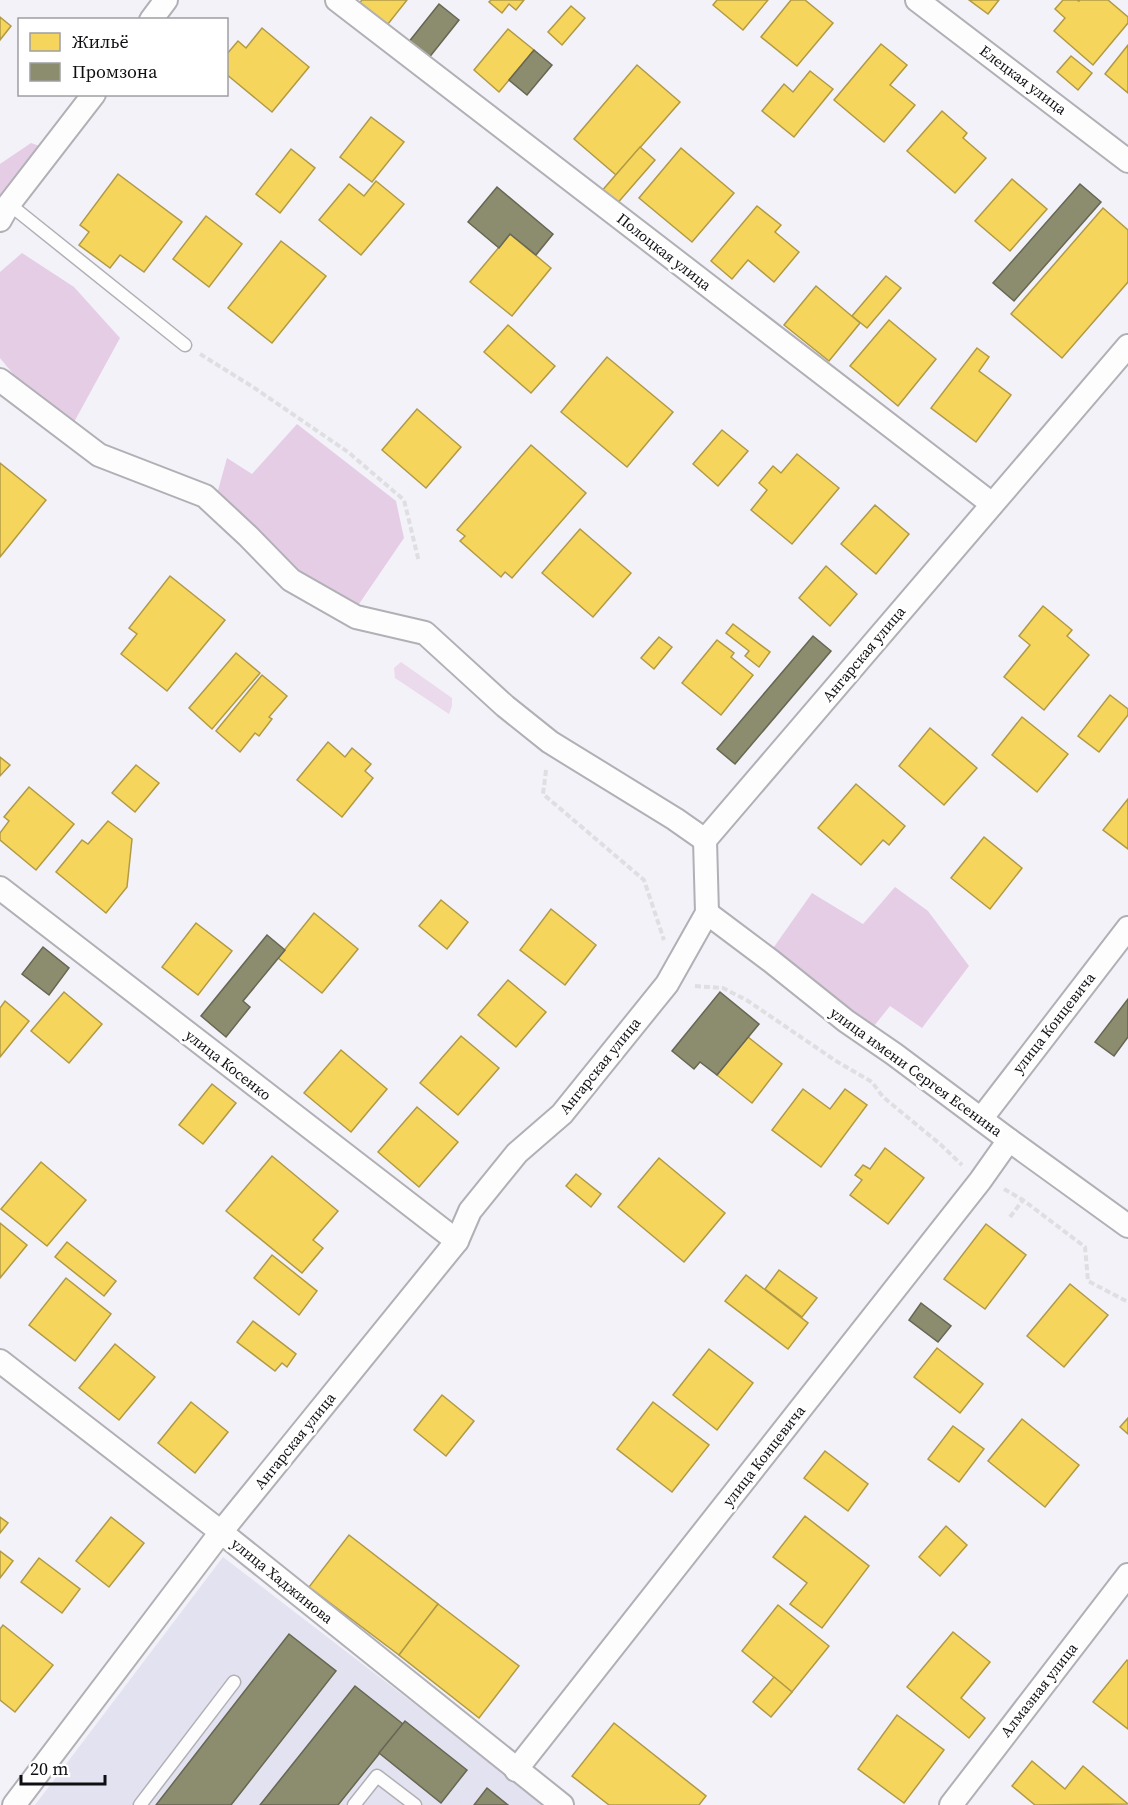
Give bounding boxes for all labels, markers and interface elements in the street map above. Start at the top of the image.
legend [18,18,228,96]
text: Жильё [72,29,129,54]
street label: Елецкая улица [975,40,1071,119]
text: Промзона [72,59,158,84]
street label: Полоцкая улица [613,208,716,295]
street label: Ангарская улица [817,601,910,706]
street label: улица Концевича [1007,967,1100,1078]
street label: улица имени Сергея Есенина [826,1002,1007,1142]
street label: Ангарская улица [554,1013,645,1119]
street label: улица Косенко [181,1024,276,1105]
street label: Ангарская улица [249,1388,340,1494]
street label: улица Концевича [717,1400,810,1511]
street label: улица Хаджинова [227,1533,338,1629]
street label: Алмазная улица [995,1638,1082,1741]
scale bar [21,1748,105,1786]
text: 20 m [30,1756,68,1781]

